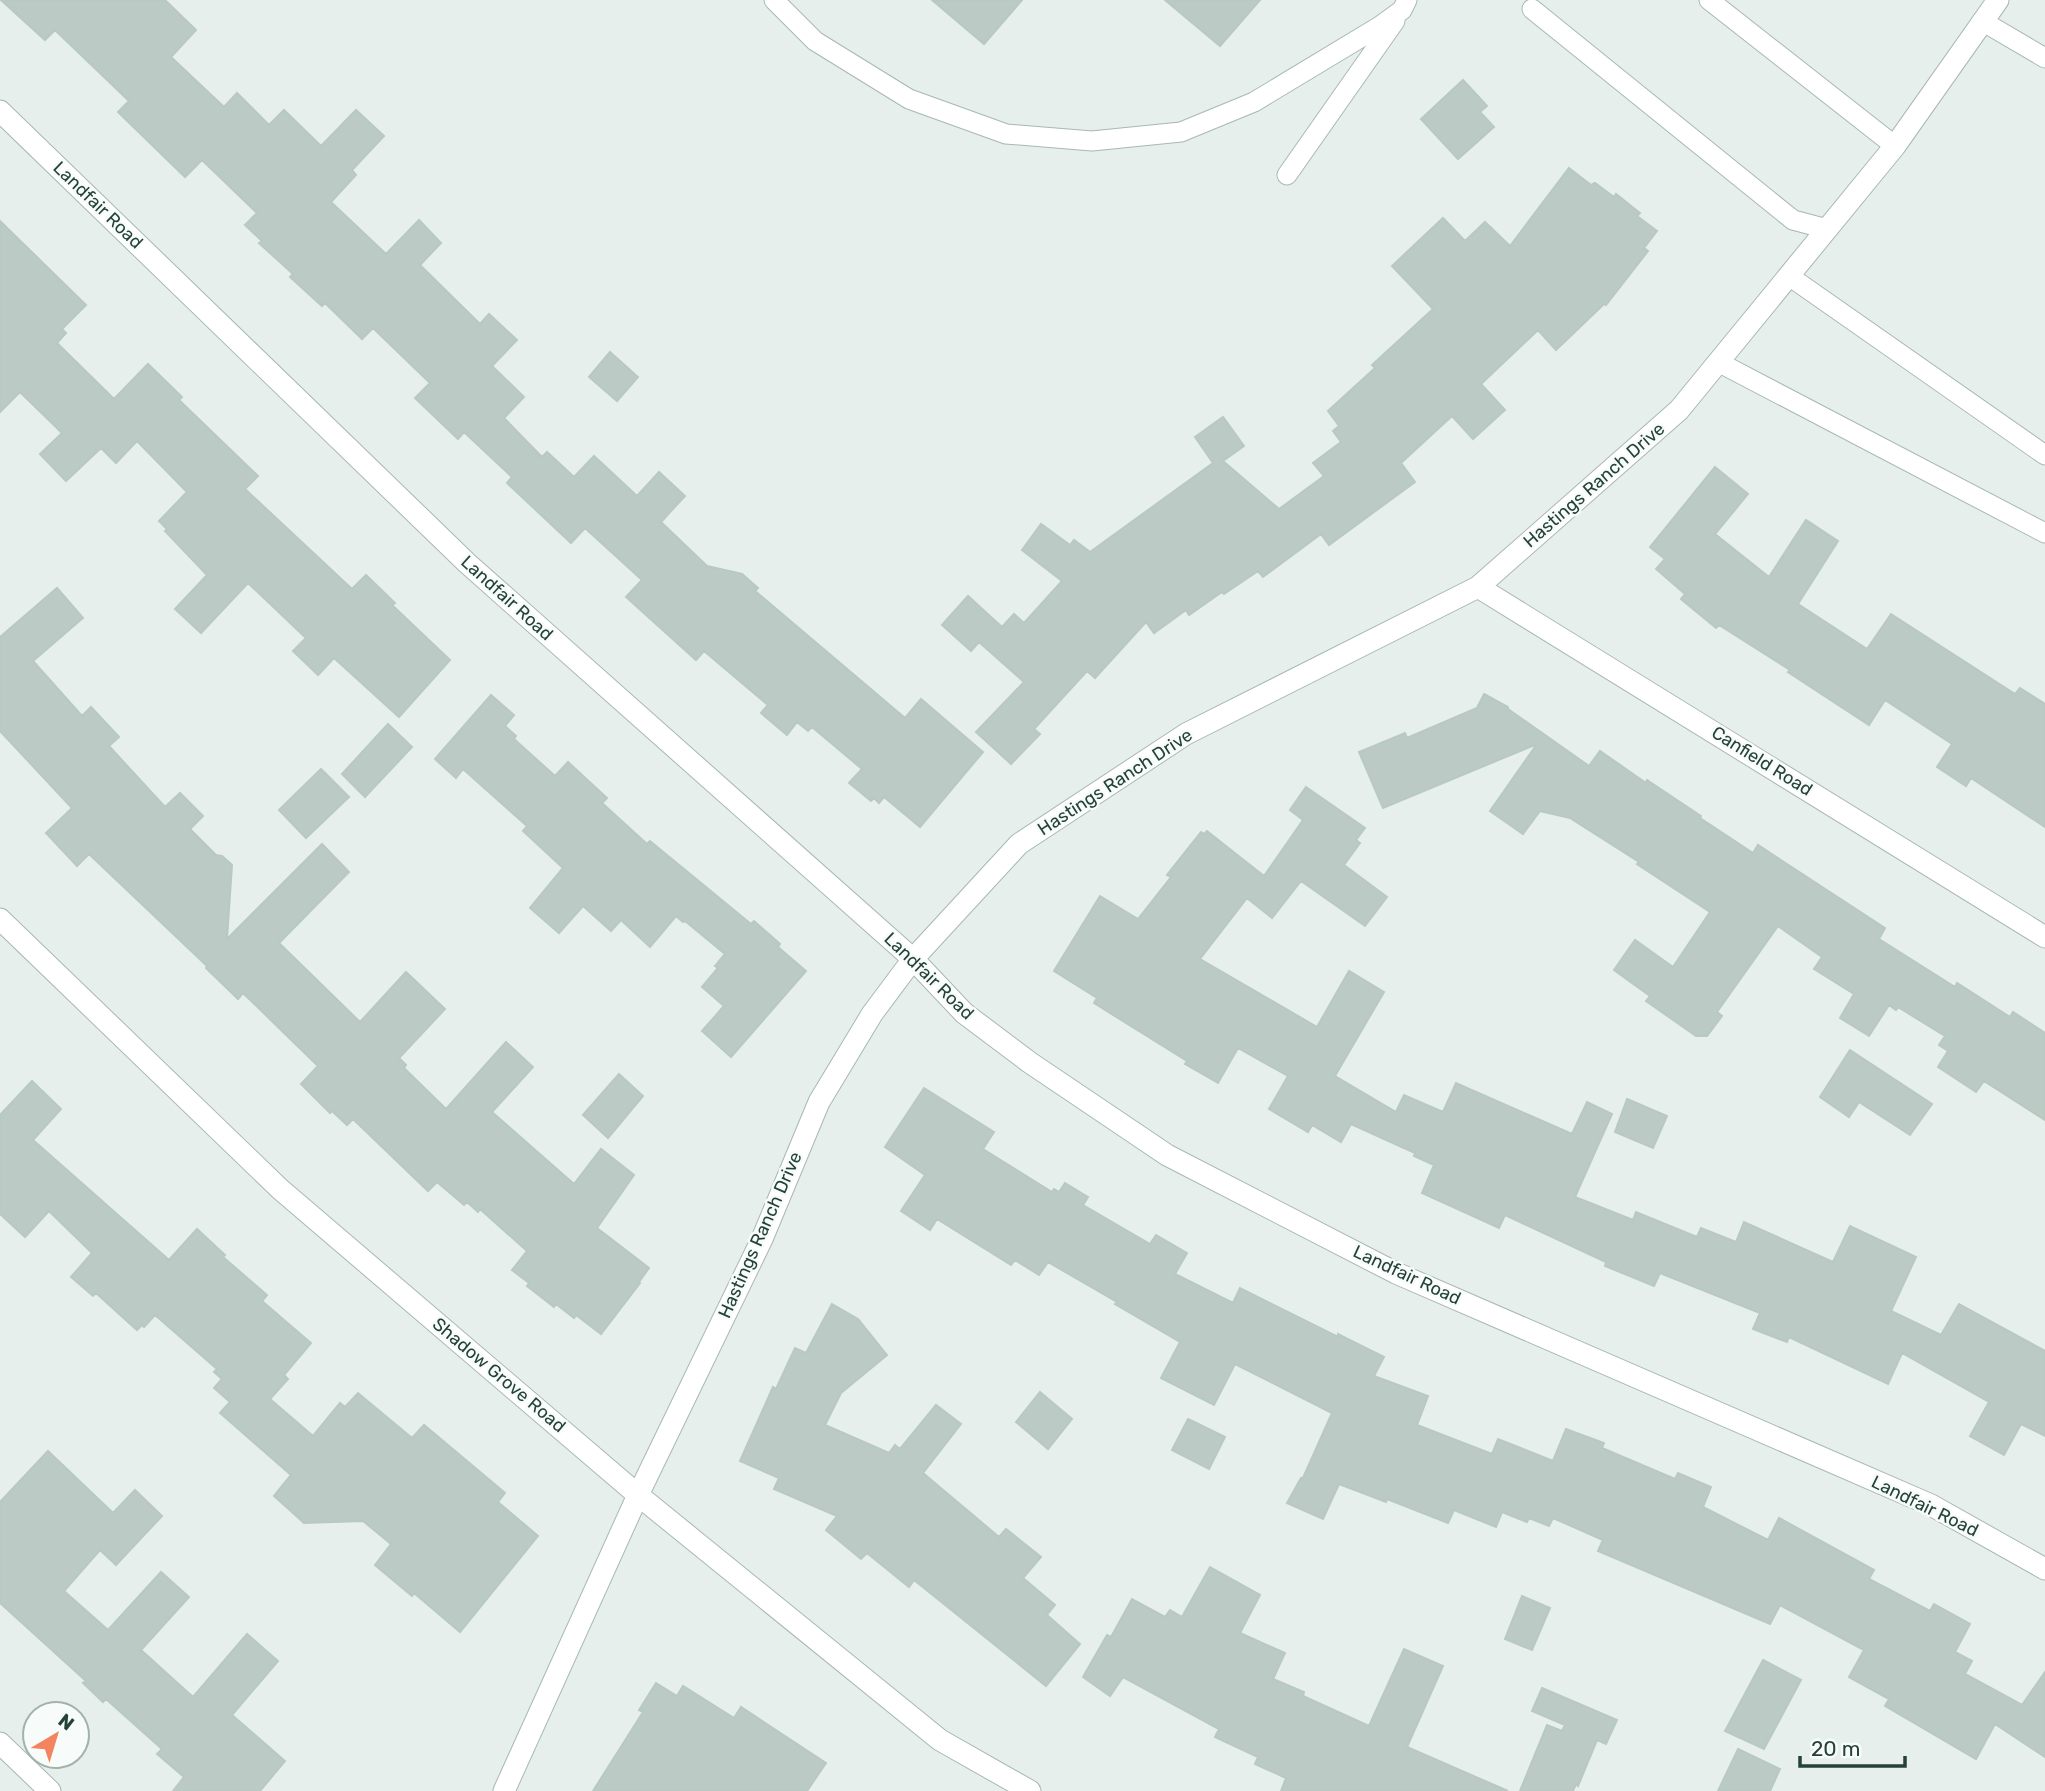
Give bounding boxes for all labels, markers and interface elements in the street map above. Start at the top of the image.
street label: Landfair Road [49,157,147,253]
street label: Hastings Ranch Drive [1519,418,1669,552]
street label: Landfair Road [456,551,558,645]
street label: Canfield Road [1707,721,1817,801]
street label: Hastings Ranch Drive [1034,724,1196,840]
street label: Landfair Road [880,928,978,1024]
street label: Hastings Ranch Drive [713,1148,807,1322]
street label: Landfair Road [1350,1240,1464,1310]
street label: Shadow Grove Road [428,1313,570,1437]
street label: Landfair Road [1868,1471,1982,1541]
north arrow [21,1700,91,1770]
text: N [54,1709,79,1735]
scale bar [1800,1724,1905,1768]
text: 20 m [1811,1736,1860,1761]

